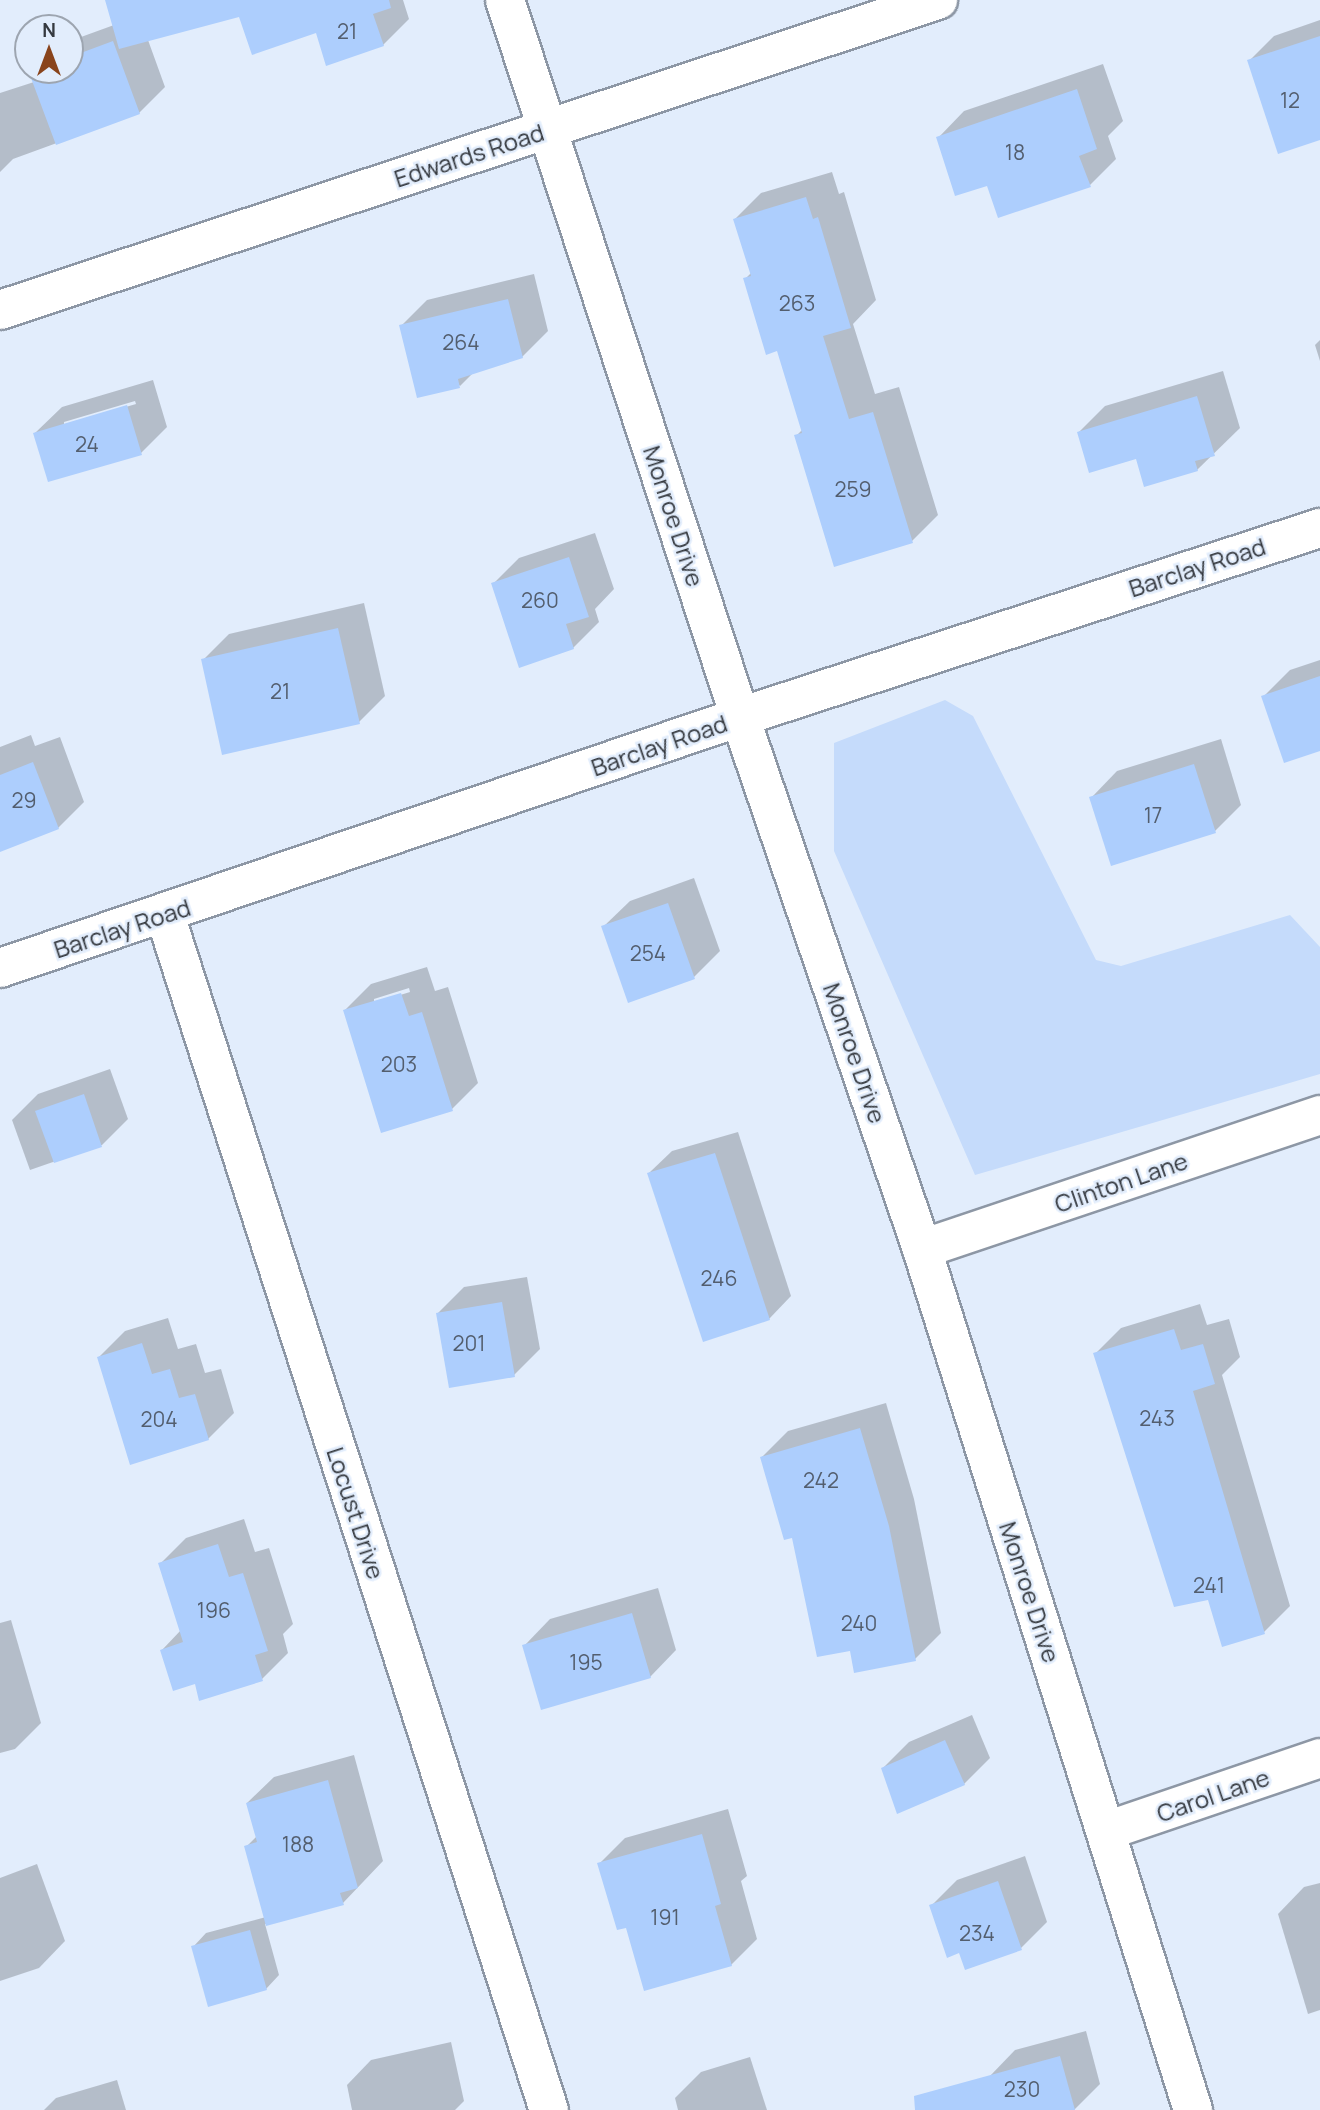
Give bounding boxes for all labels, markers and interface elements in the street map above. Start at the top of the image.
north arrow [14,14,84,84]
text: N [42,17,56,43]
house number: 21 [337,18,357,44]
house number: 12 [1280,87,1300,113]
street label: Edwards Road [390,117,548,193]
house number: 18 [1005,139,1025,165]
house number: 263 [779,290,815,316]
house number: 264 [442,329,480,355]
house number: 24 [75,431,99,457]
street label: Monroe Drive [638,442,710,590]
house number: 259 [834,476,872,502]
street label: Barclay Road [1125,531,1269,603]
house number: 260 [521,587,559,613]
house number: 21 [270,678,290,704]
street label: Barclay Road [587,708,731,782]
house number: 29 [11,787,37,813]
house number: 17 [1144,802,1162,828]
street label: Barclay Road [50,892,194,964]
house number: 254 [630,940,666,966]
street label: Monroe Drive [818,979,892,1127]
house number: 203 [381,1051,417,1077]
street label: Clinton Lane [1051,1146,1191,1218]
house number: 246 [701,1265,737,1291]
house number: 201 [453,1330,485,1356]
house number: 243 [1139,1405,1175,1431]
house number: 204 [140,1406,178,1432]
street label: Locust Drive [321,1443,391,1583]
house number: 242 [803,1467,839,1493]
street label: Monroe Drive [994,1518,1066,1666]
house number: 241 [1193,1572,1225,1598]
house number: 196 [197,1597,231,1623]
house number: 240 [841,1610,877,1636]
house number: 195 [569,1649,603,1675]
street label: Carol Lane [1153,1762,1273,1828]
house number: 188 [282,1831,314,1857]
house number: 191 [650,1904,680,1930]
house number: 234 [959,1920,995,1946]
house number: 230 [1004,2076,1040,2102]

